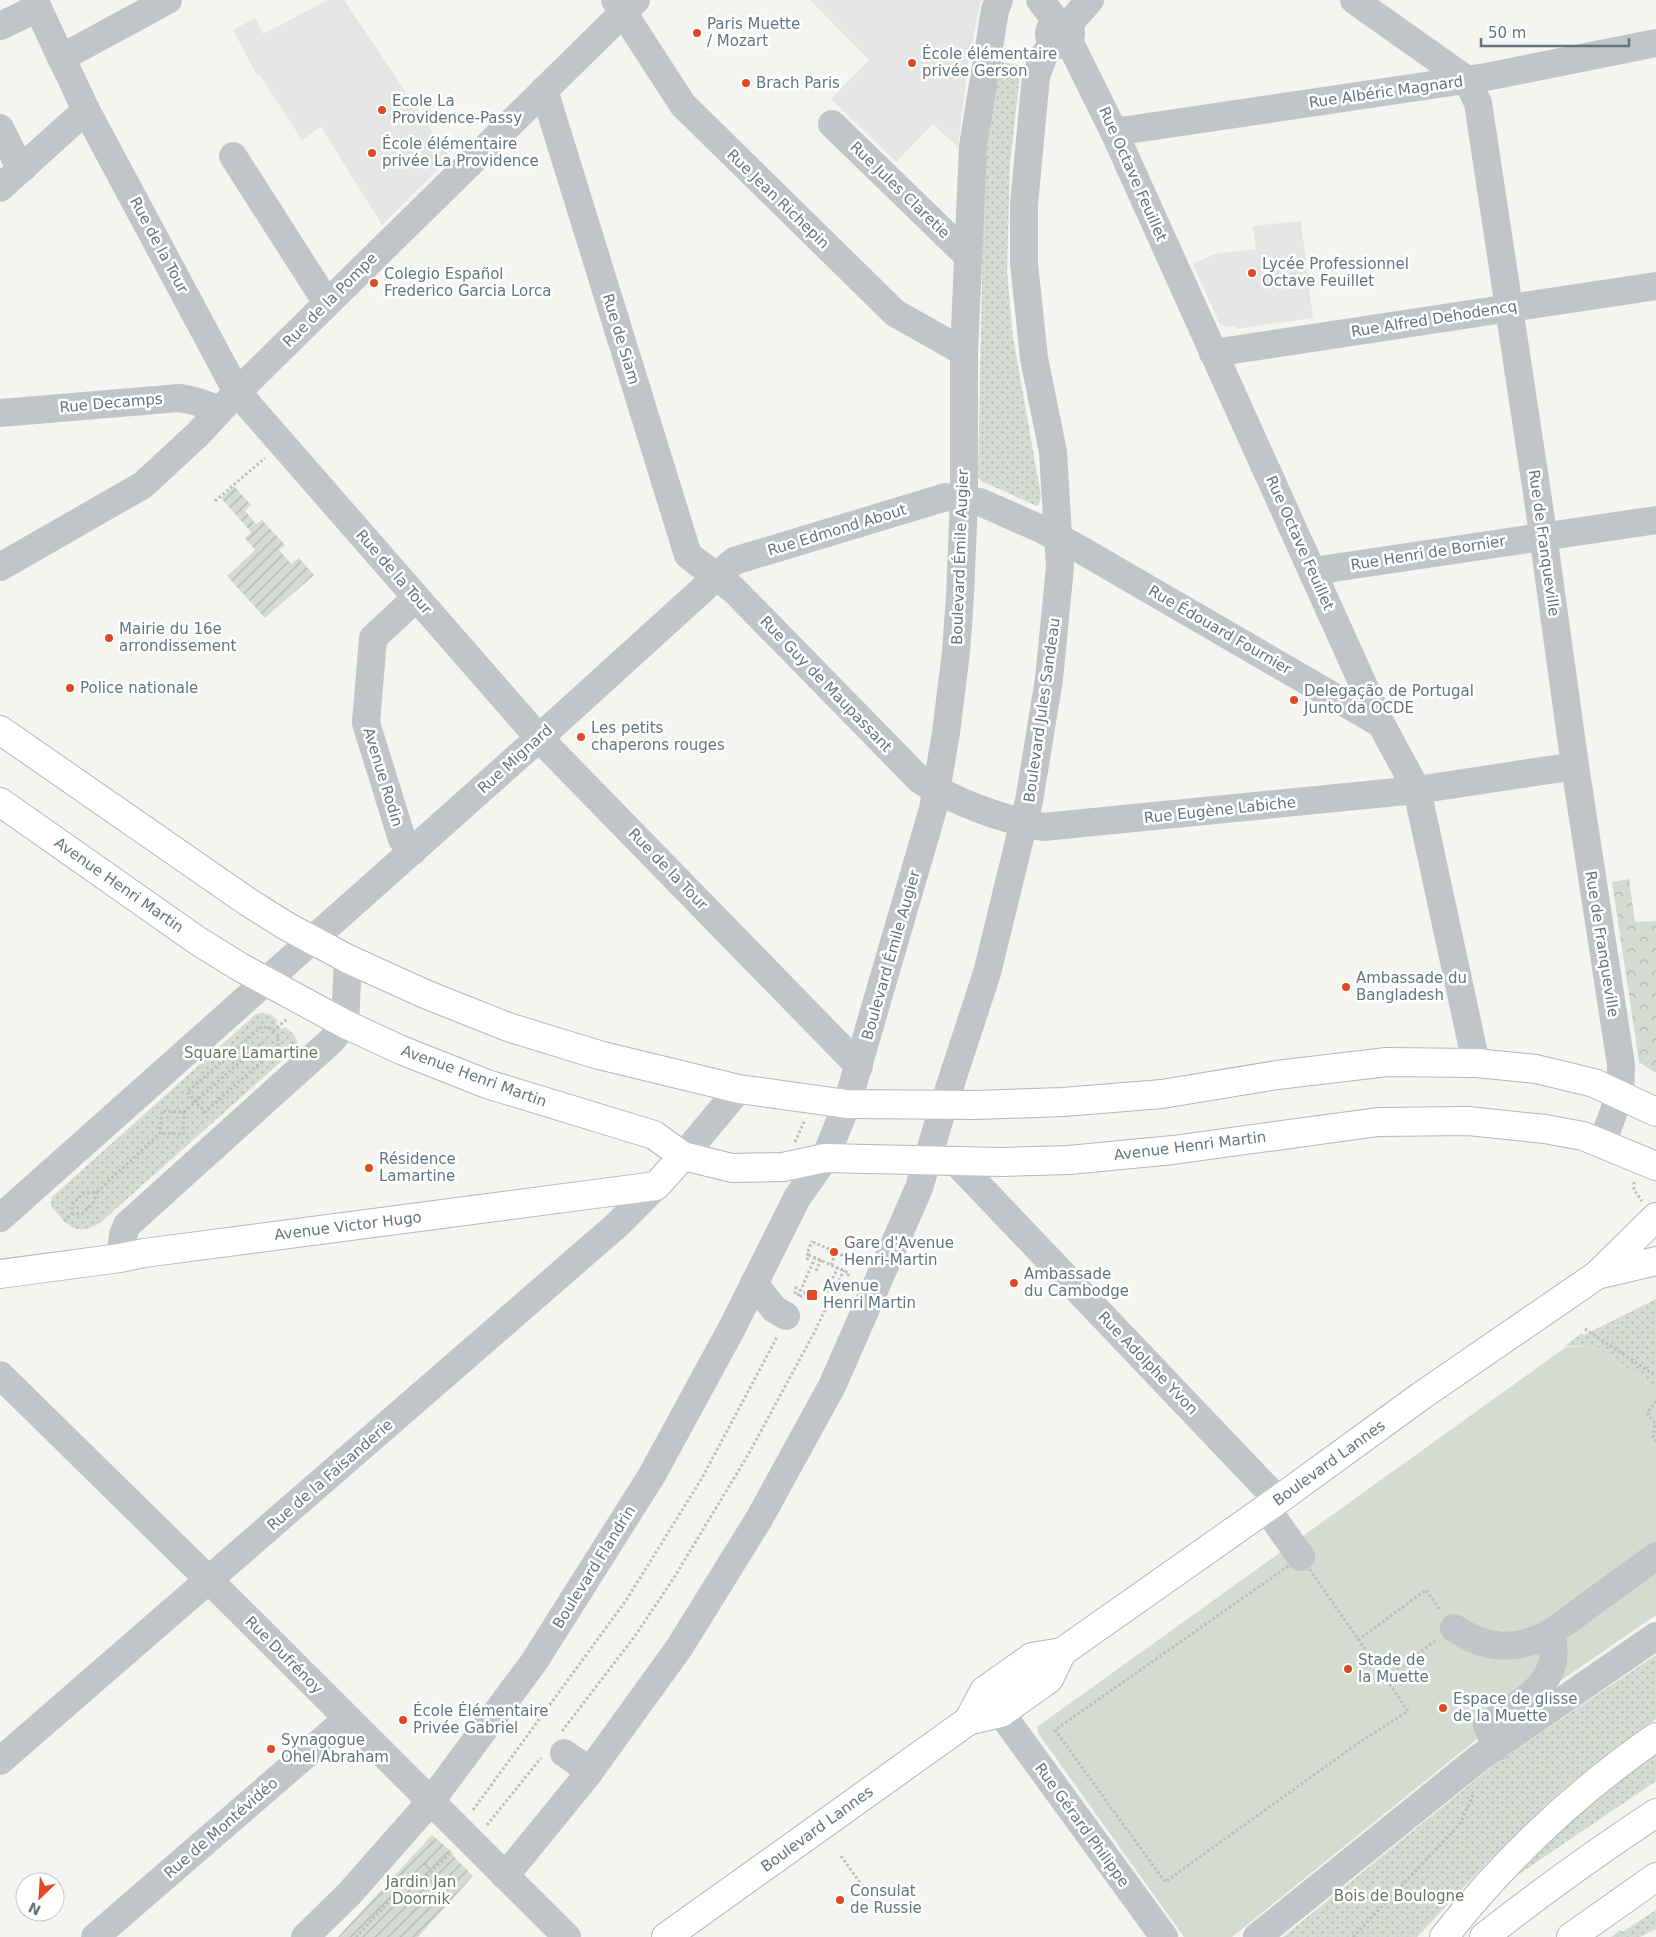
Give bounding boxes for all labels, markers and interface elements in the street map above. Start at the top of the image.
place label: Paris Muette / Mozart [707,15,800,50]
scale bar [1481,15,1628,47]
text: 50 m [1488,24,1526,42]
marker: Paris Muette / Mozart [691,27,703,39]
place label: École élémentaire privée Gerson [922,44,1057,80]
marker: École élémentaire privée Gerson [906,57,918,69]
street label: Rue Albéric Magnard [1308,72,1464,112]
place label: Brach Paris [756,74,840,92]
marker: Brach Paris [740,77,752,89]
place label: Ecole La Providence-Passy [392,92,522,127]
marker: Ecole La Providence-Passy [376,104,388,116]
street label: Rue Octave Feuillet [1095,104,1171,244]
place label: École élémentaire privée La Providence [382,134,539,170]
street label: Rue Jules Claretie [847,138,953,242]
street label: Rue Jean Richepin [723,146,833,252]
marker: École élémentaire privée La Providence [366,147,378,159]
street label: Rue de la Tour [126,194,192,297]
street label: Rue de la Pompe [279,249,381,351]
place label: Lycée Professionnel Octave Feuillet [1262,255,1409,290]
place label: Colegio Español Frederico Garcia Lorca [384,265,551,300]
marker: Lycée Professionnel Octave Feuillet [1246,267,1258,279]
marker: Colegio Español Frederico Garcia Lorca [368,277,380,289]
street label: Rue de Siam [599,291,643,387]
street label: Rue Alfred Dehodencq [1350,297,1518,341]
street label: Rue Decamps [59,390,163,416]
street label: Boulevard Émile Augier [947,468,972,645]
street label: Rue de Franqueville [1525,468,1563,618]
street label: Rue Octave Feuillet [1262,473,1338,613]
street label: Rue Edmond About [765,500,909,560]
street label: Rue de la Tour [352,526,436,619]
street label: Rue Henri de Bornier [1349,532,1507,574]
street label: Rue Édouard Fournier [1145,581,1296,679]
street label: Rue Guy de Maupassant [756,612,896,756]
street label: Boulevard Jules Sandeau [1020,617,1064,803]
place label: Mairie du 16e arrondissement [119,620,237,655]
marker: Mairie du 16e arrondissement [103,632,115,644]
place label: Police nationale [80,679,198,697]
marker: Police nationale [64,682,76,694]
place label: Delegação de Portugal Junto da OCDE [1303,682,1474,717]
marker: Delegação de Portugal Junto da OCDE [1288,694,1300,706]
place label: Les petits chaperons rouges [591,719,725,754]
street label: Rue Mignard [474,721,556,797]
street label: Avenue Rodin [359,725,407,829]
marker: Les petits chaperons rouges [575,731,587,743]
street label: Rue Eugène Labiche [1143,793,1297,827]
street label: Rue de la Tour [625,824,712,914]
street label: Avenue Henri Martin [51,834,187,936]
street label: Boulevard Émile Augier [857,867,924,1042]
street label: Rue de Franqueville [1582,869,1622,1019]
place label: Ambassade du Bangladesh [1356,969,1467,1004]
marker: Ambassade du Bangladesh [1340,981,1352,993]
street label: Avenue Henri Martin [399,1041,549,1111]
park label: Square Lamartine [184,1044,318,1062]
street label: Avenue Henri Martin [1113,1128,1267,1164]
place label: Résidence Lamartine [379,1150,456,1185]
marker: Résidence Lamartine [363,1162,375,1174]
street label: Avenue Victor Hugo [273,1208,423,1244]
place label: Gare d'Avenue Henri-Martin [844,1234,954,1269]
marker: Gare d'Avenue Henri-Martin [828,1246,840,1258]
place label: Ambassade du Cambodge [1024,1265,1129,1300]
place label: Avenue Henri Martin [823,1277,916,1312]
marker: Ambassade du Cambodge [1008,1277,1020,1289]
marker: Avenue Henri Martin [805,1288,819,1302]
street label: Rue Adolphe Yvon [1094,1308,1202,1418]
street label: Rue de la Faisanderie [264,1416,396,1534]
street label: Boulevard Lannes [1269,1416,1389,1510]
street label: Boulevard Flandrin [549,1502,639,1632]
street label: Rue Dufrénoy [241,1612,327,1698]
place label: Stade de la Muette [1358,1651,1429,1686]
marker: Stade de la Muette [1342,1663,1354,1675]
place label: Espace de glisse de la Muette [1453,1690,1577,1725]
place label: École Élémentaire Privée Gabriel [413,1701,549,1737]
marker: Espace de glisse de la Muette [1437,1702,1449,1714]
marker: École Élémentaire Privée Gabriel [397,1714,409,1726]
place label: Synagogue Ohel Abraham [281,1731,389,1766]
marker: Synagogue Ohel Abraham [265,1743,277,1755]
street label: Rue Gérard Philippe [1031,1759,1133,1891]
street label: Rue de Montévidéo [161,1774,281,1882]
street label: Boulevard Lannes [757,1782,877,1876]
north arrow [15,1872,65,1922]
park label: Jardin Jan Doornik [385,1873,456,1908]
place label: Consulat de Russie [850,1882,922,1917]
park label: Bois de Boulogne [1334,1887,1464,1905]
marker: Consulat de Russie [834,1894,846,1906]
text: N [26,1899,43,1919]

